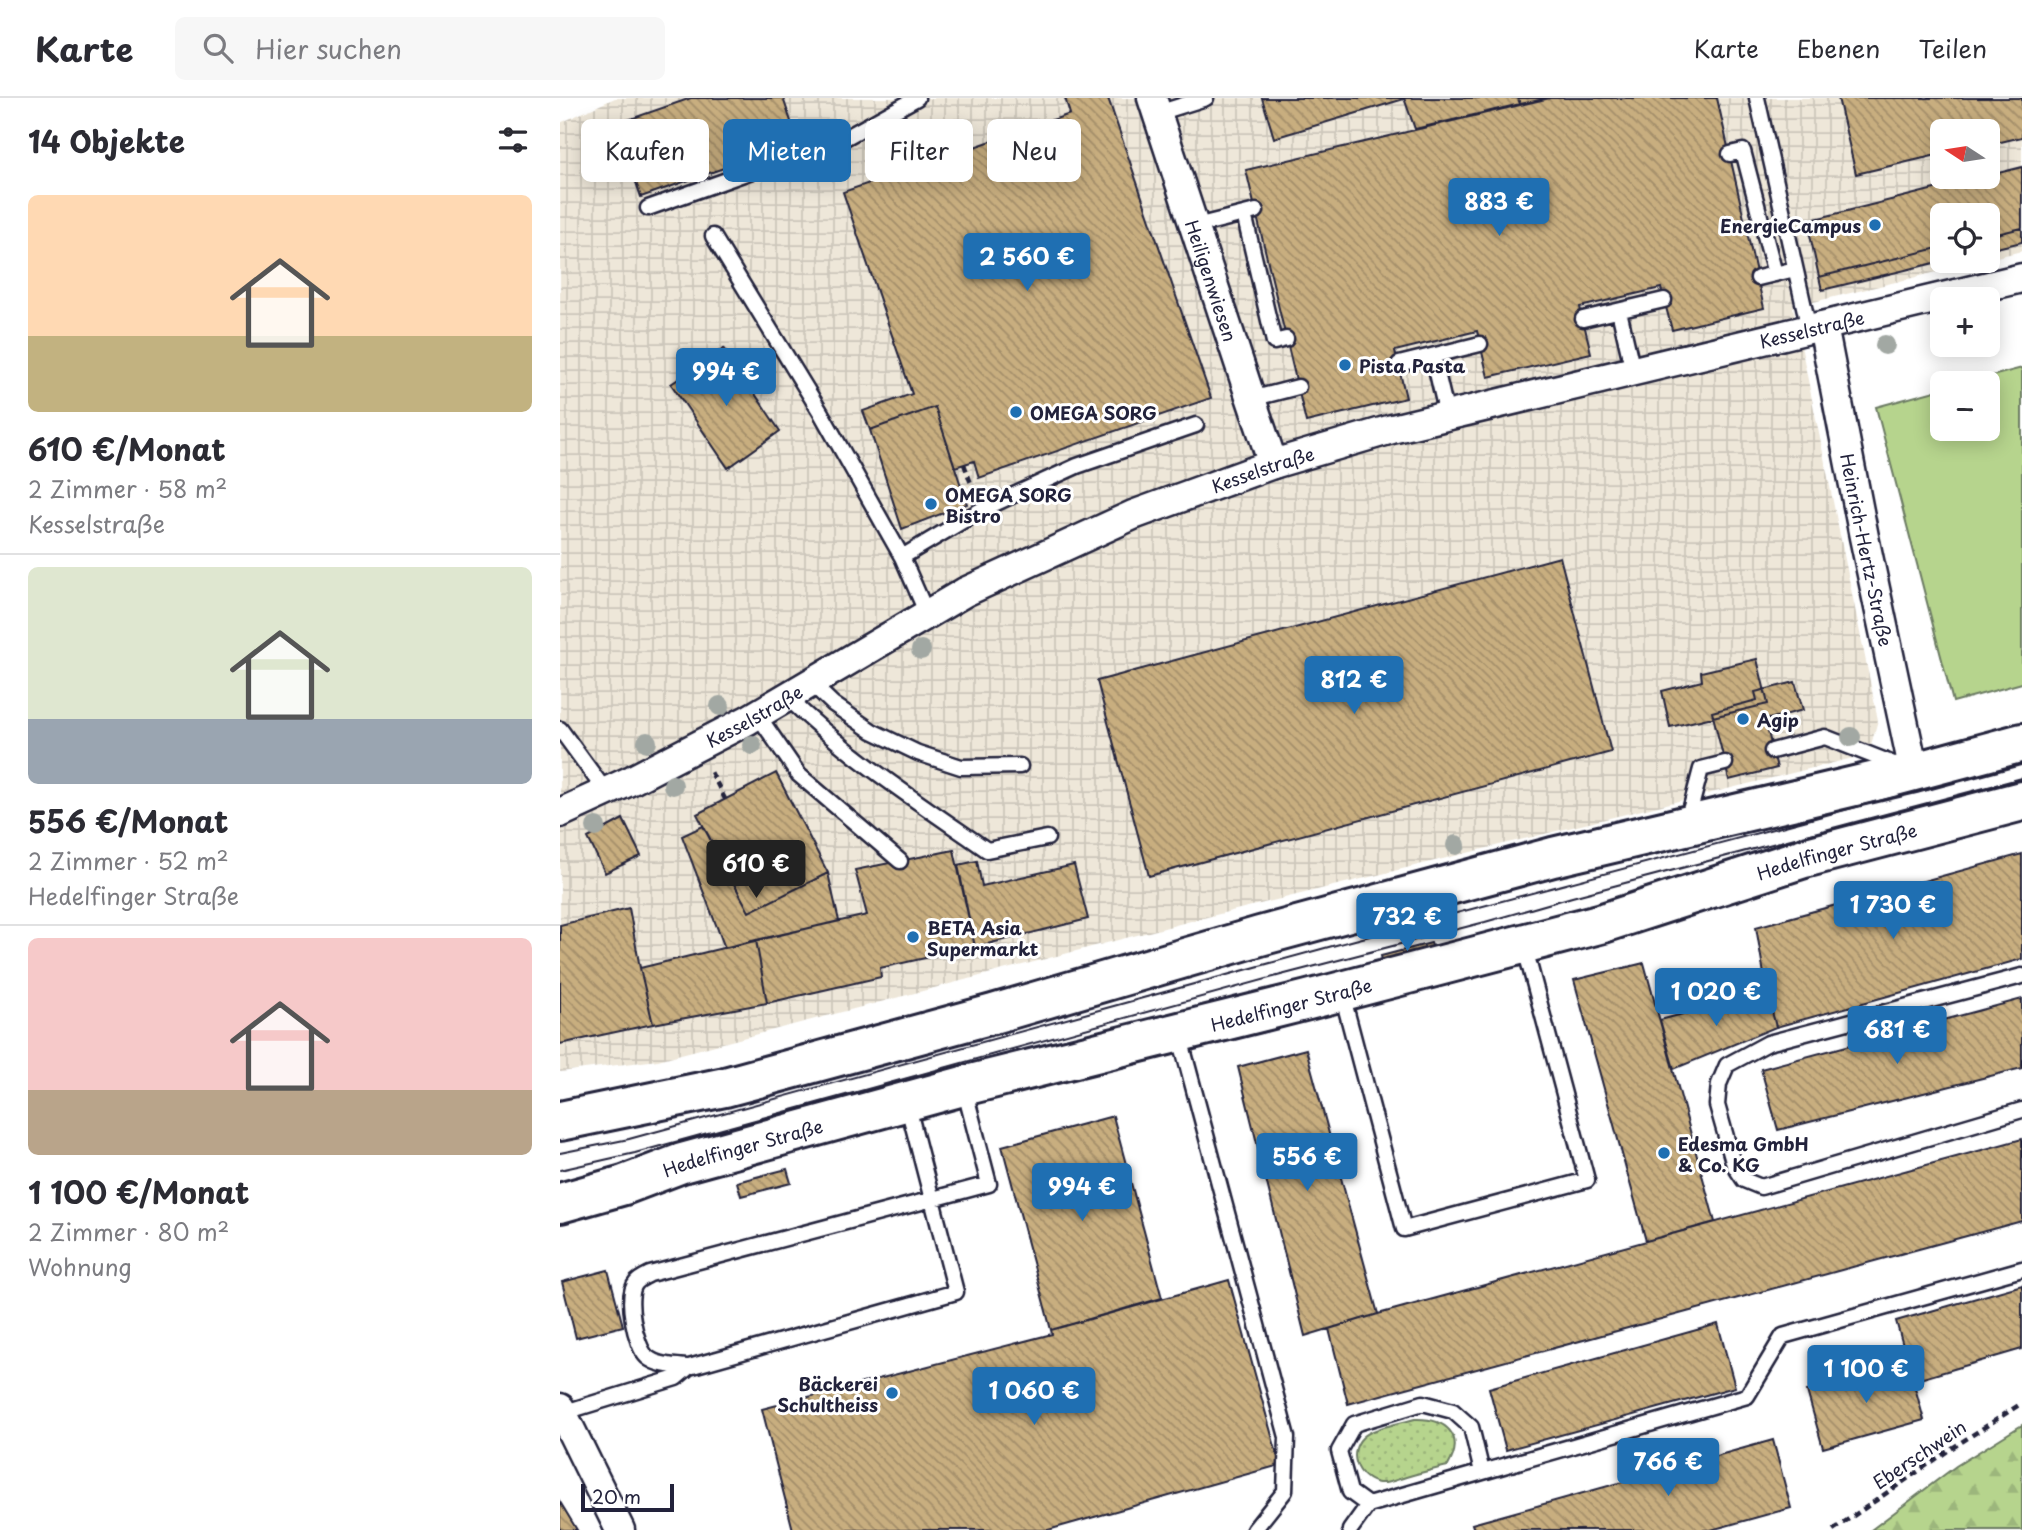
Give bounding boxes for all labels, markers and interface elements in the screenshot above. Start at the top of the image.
search box [175,17,665,80]
text: Karte [35,23,133,73]
icon: search [199,29,237,67]
text: Hier suchen [255,29,402,68]
text: Karte [1694,30,1759,66]
text: Ebenen [1797,30,1880,66]
text: Teilen [1918,30,1987,66]
text: 14 Objekte [28,118,185,163]
chip: Kaufen [581,119,709,182]
chip: Mieten [723,119,851,182]
chip: Filter [865,119,973,182]
chip: Neu [987,119,1081,182]
north arrow [1930,119,2000,189]
map controls [1930,119,2000,441]
icon: filters [494,121,532,159]
pin: 883 € [1450,178,1548,238]
text: 883 € [1464,183,1534,218]
button: locate [1930,203,2000,273]
place label: EnergieCampus [1720,212,1861,239]
street label: Heiligenwiesen [1179,216,1245,345]
marker: EnergieCampus [1867,217,1883,233]
pin: 2 560 € [962,234,1092,293]
text: 2 560 € [979,238,1075,273]
icon: home [217,240,343,366]
button: + [1930,287,2000,357]
street label: Kesselstraße [1756,303,1867,354]
pin: 994 € [677,348,775,408]
place label: Pista Pasta [1359,352,1466,379]
text: 994 € [692,353,760,388]
marker: Pista Pasta [1337,357,1353,373]
button: − [1930,371,2000,441]
place label: OMEGA SORG [1030,399,1157,426]
marker: OMEGA SORG [1008,404,1024,420]
text: 610 €/Monat [28,426,226,471]
street label: Kesselstraße [1207,439,1317,499]
street label: Heinrich-Hertz-Straße [1835,451,1900,649]
text: 2 Zimmer · 58 m² [28,471,227,506]
place label: OMEGA SORG Bistro [945,481,1072,529]
marker: OMEGA SORG Bistro [923,496,939,512]
text: Kesselstraße [28,506,165,541]
icon: home [217,612,343,738]
pin: 812 € [1305,656,1403,716]
text: 812 € [1320,661,1388,696]
street label: Kesselstraße [701,677,807,753]
place label: Agip [1757,706,1799,733]
marker: Agip [1735,711,1751,727]
text: 556 €/Monat [28,798,229,843]
street label: Hedelfinger Straße [1753,816,1920,886]
pin: 610 € [707,840,805,900]
text: 2 Zimmer · 52 m² [28,843,229,878]
text: 610 € [722,845,790,880]
text: Hedelfinger Straße [28,878,239,913]
pin: 1 730 € [1828,882,1958,941]
text: 1 730 € [1850,886,1936,921]
pin: 732 € [1358,894,1456,953]
text: 732 € [1372,898,1442,933]
place label: BETA Asia Supermarkt [927,914,1039,962]
marker: BETA Asia Supermarkt [905,929,921,945]
pin: 1 020 € [1651,968,1781,1028]
street label: Hedelfinger Straße [1208,970,1375,1037]
text: 1 020 € [1671,973,1761,1008]
icon: home [217,983,343,1109]
pin: 681 € [1848,1006,1946,1066]
text: 681 € [1864,1011,1930,1046]
street label: Hedelfinger Straße [658,1112,826,1183]
place label: Edesma GmbH & Co. KG [1678,1130,1809,1178]
pin: 556 € [1258,1134,1356,1193]
text: 556 € [1272,1138,1342,1173]
marker: Edesma GmbH & Co. KG [1656,1145,1672,1161]
pin: 994 € [1033,1164,1131,1223]
text: 994 € [1048,1168,1116,1203]
text: 1 100 €/Monat [28,1169,249,1214]
text: 2 Zimmer · 80 m² [28,1214,229,1249]
text: Wohnung [28,1249,132,1284]
pin: 1 100 € [1801,1346,1931,1405]
text: 1 100 € [1823,1350,1909,1385]
pin: 1 060 € [969,1368,1099,1427]
place label: Bäckerei Schultheiss [777,1370,878,1418]
text: 1 060 € [988,1372,1080,1407]
marker: Bäckerei Schultheiss [884,1385,900,1401]
street label: Eberschwein [1867,1413,1971,1495]
pin: 766 € [1619,1438,1717,1498]
text: 766 € [1633,1443,1703,1478]
scale bar [581,1481,674,1513]
text: 20 m [592,1482,641,1510]

